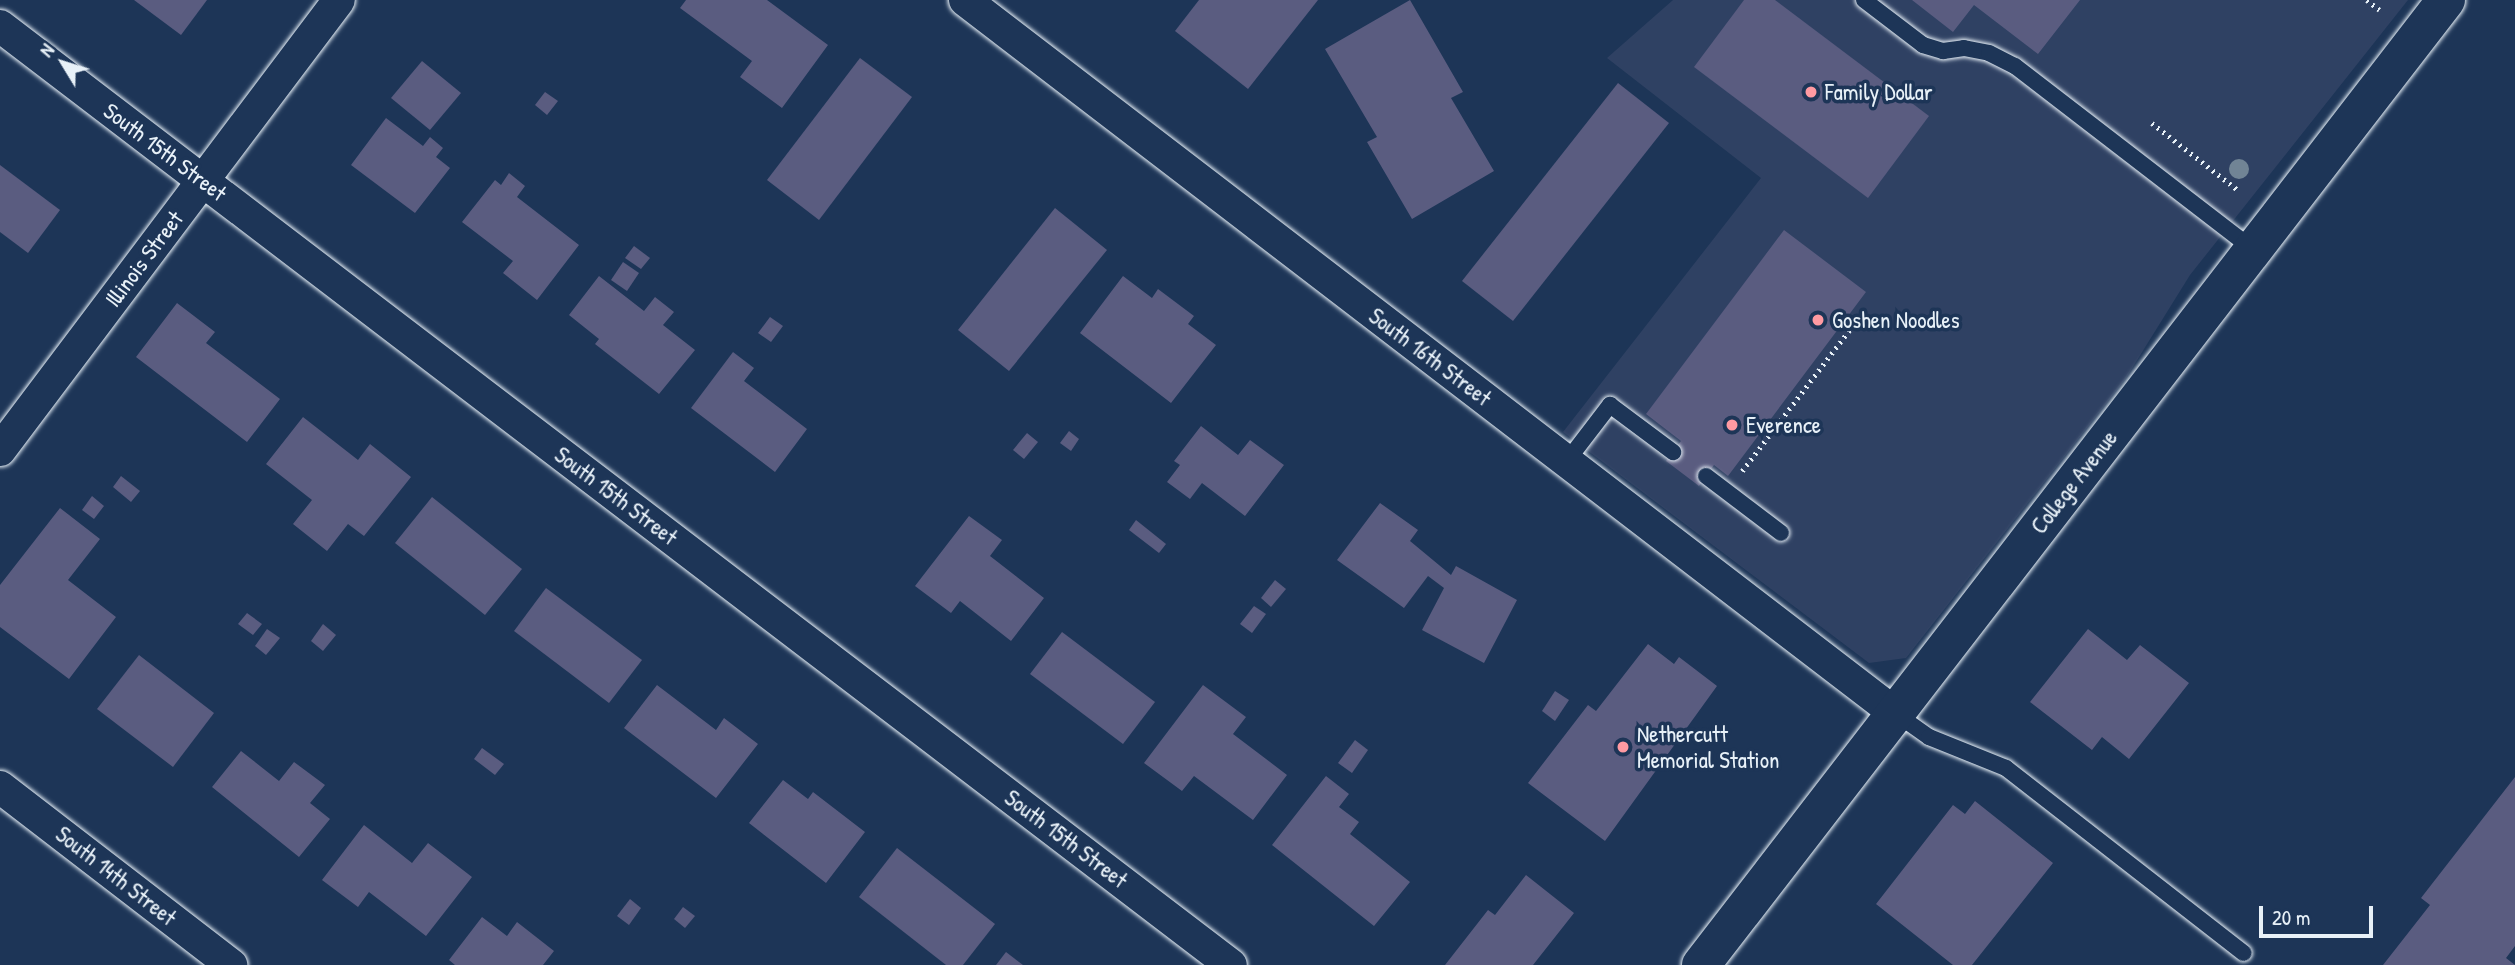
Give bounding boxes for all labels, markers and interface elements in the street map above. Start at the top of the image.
north arrow [28,28,98,98]
text: N [33,38,60,62]
place label: Family Dollar [1825,78,1933,106]
marker: Family Dollar [1803,84,1819,100]
street label: South 15th Street [98,97,232,207]
street label: Illinois Street [99,206,189,312]
street label: South 16th Street [1363,302,1497,412]
place label: Goshen Noodles [1832,306,1960,334]
marker: Goshen Noodles [1810,312,1826,328]
place label: Everence [1746,411,1821,439]
marker: Everence [1724,417,1740,433]
street label: College Avenue [2025,425,2123,539]
street label: South 15th Street [549,441,683,551]
place label: Nethercutt Memorial Station [1637,720,1779,774]
marker: Nethercutt Memorial Station [1615,739,1631,755]
street label: South 15th Street [999,784,1133,894]
street label: South 14th Street [50,820,182,932]
scale bar [2263,892,2377,936]
text: 20 m [2272,903,2310,932]

